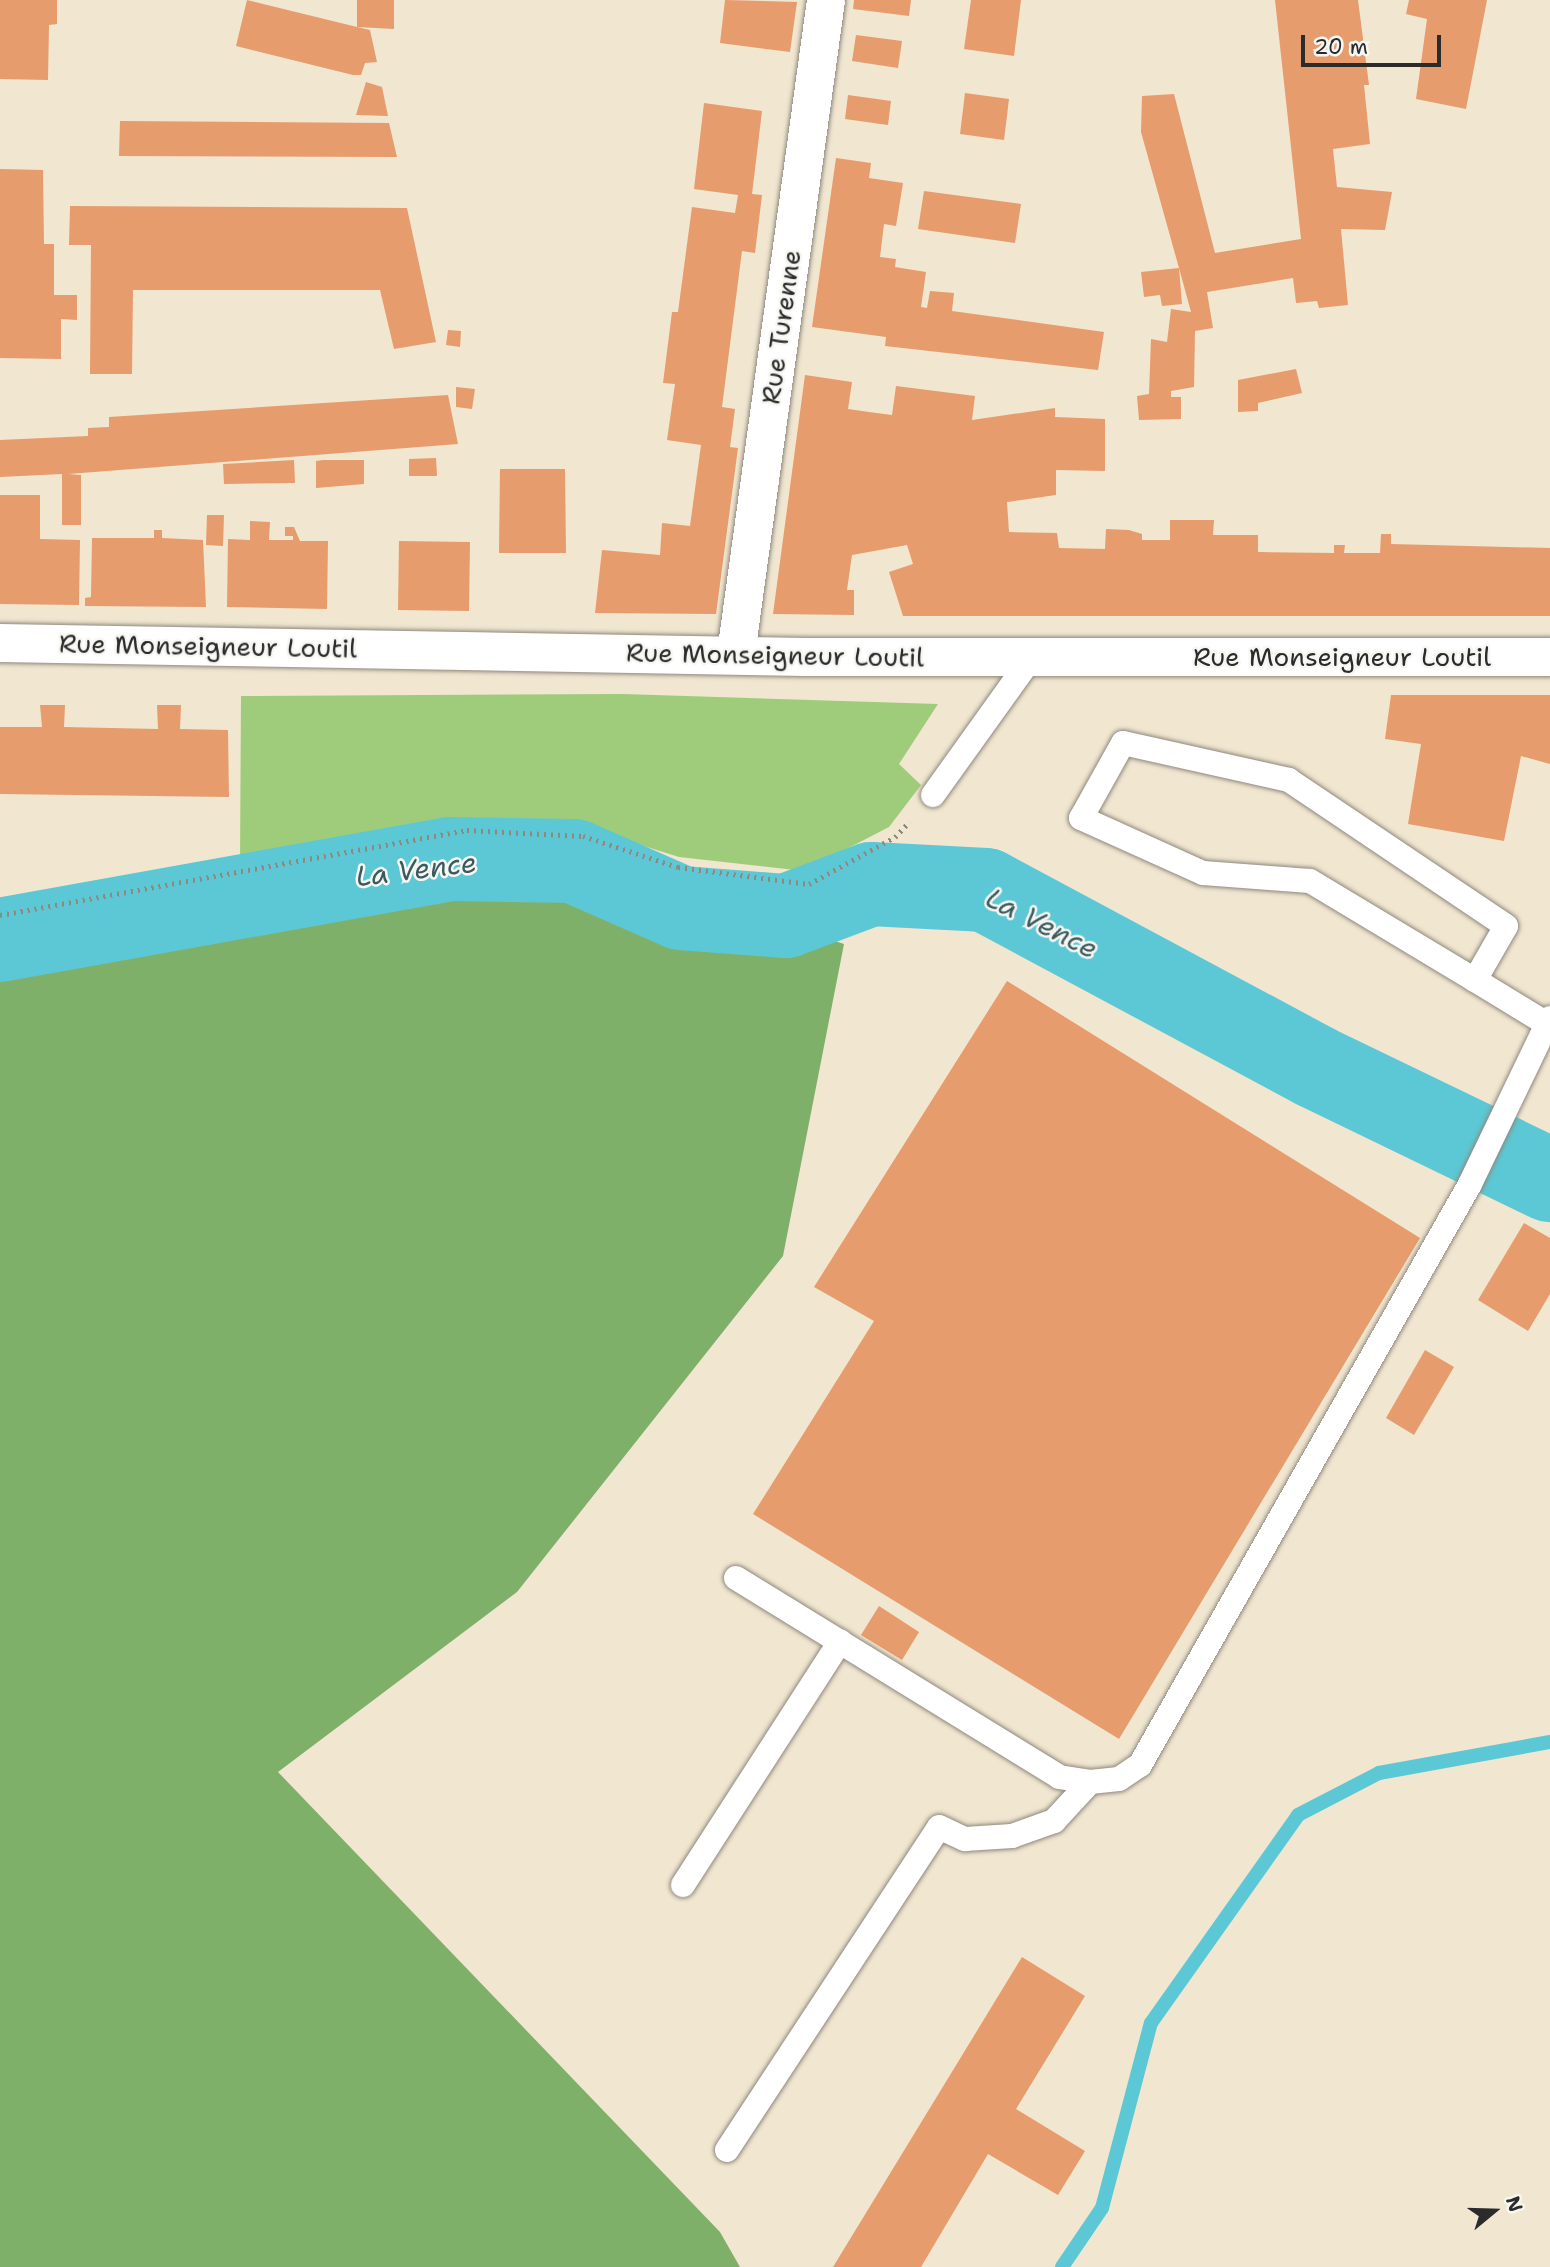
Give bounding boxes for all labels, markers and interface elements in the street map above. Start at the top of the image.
scale bar [1305,21,1445,65]
text: 20 m [1314,33,1368,61]
street label: Rue Turenne [755,248,807,406]
street label: Rue Monseigneur Loutil [59,628,357,664]
street label: Rue Monseigneur Loutil [626,637,924,673]
street label: Rue Monseigneur Loutil [1193,641,1491,673]
water label: La Vence [354,845,478,893]
water label: La Vence [980,881,1104,965]
north arrow [1459,2176,1529,2246]
text: N [1500,2193,1529,2215]

